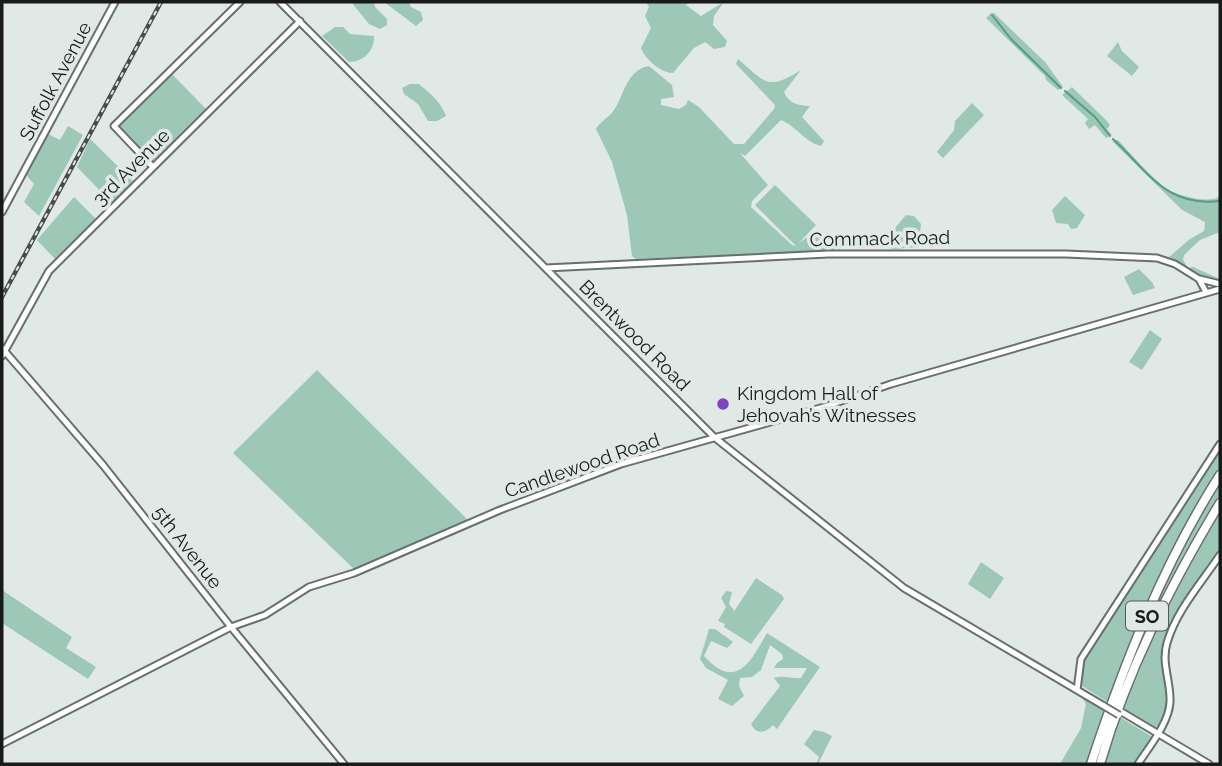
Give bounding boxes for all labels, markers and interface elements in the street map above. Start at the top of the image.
street label: Suffolk Avenue [15,18,95,144]
street label: 3rd Avenue [88,124,174,210]
street label: Commack Road [810,226,950,250]
street label: Brentwood Road [575,275,695,395]
place label: Kingdom Hall of Jehovah’s Witnesses [737,382,916,426]
marker: Kingdom Hall of Jehovah’s Witnesses [715,396,731,412]
street label: Candlewood Road [502,428,662,502]
street label: 5th Avenue [149,501,227,593]
road number: SO [1126,602,1168,630]

